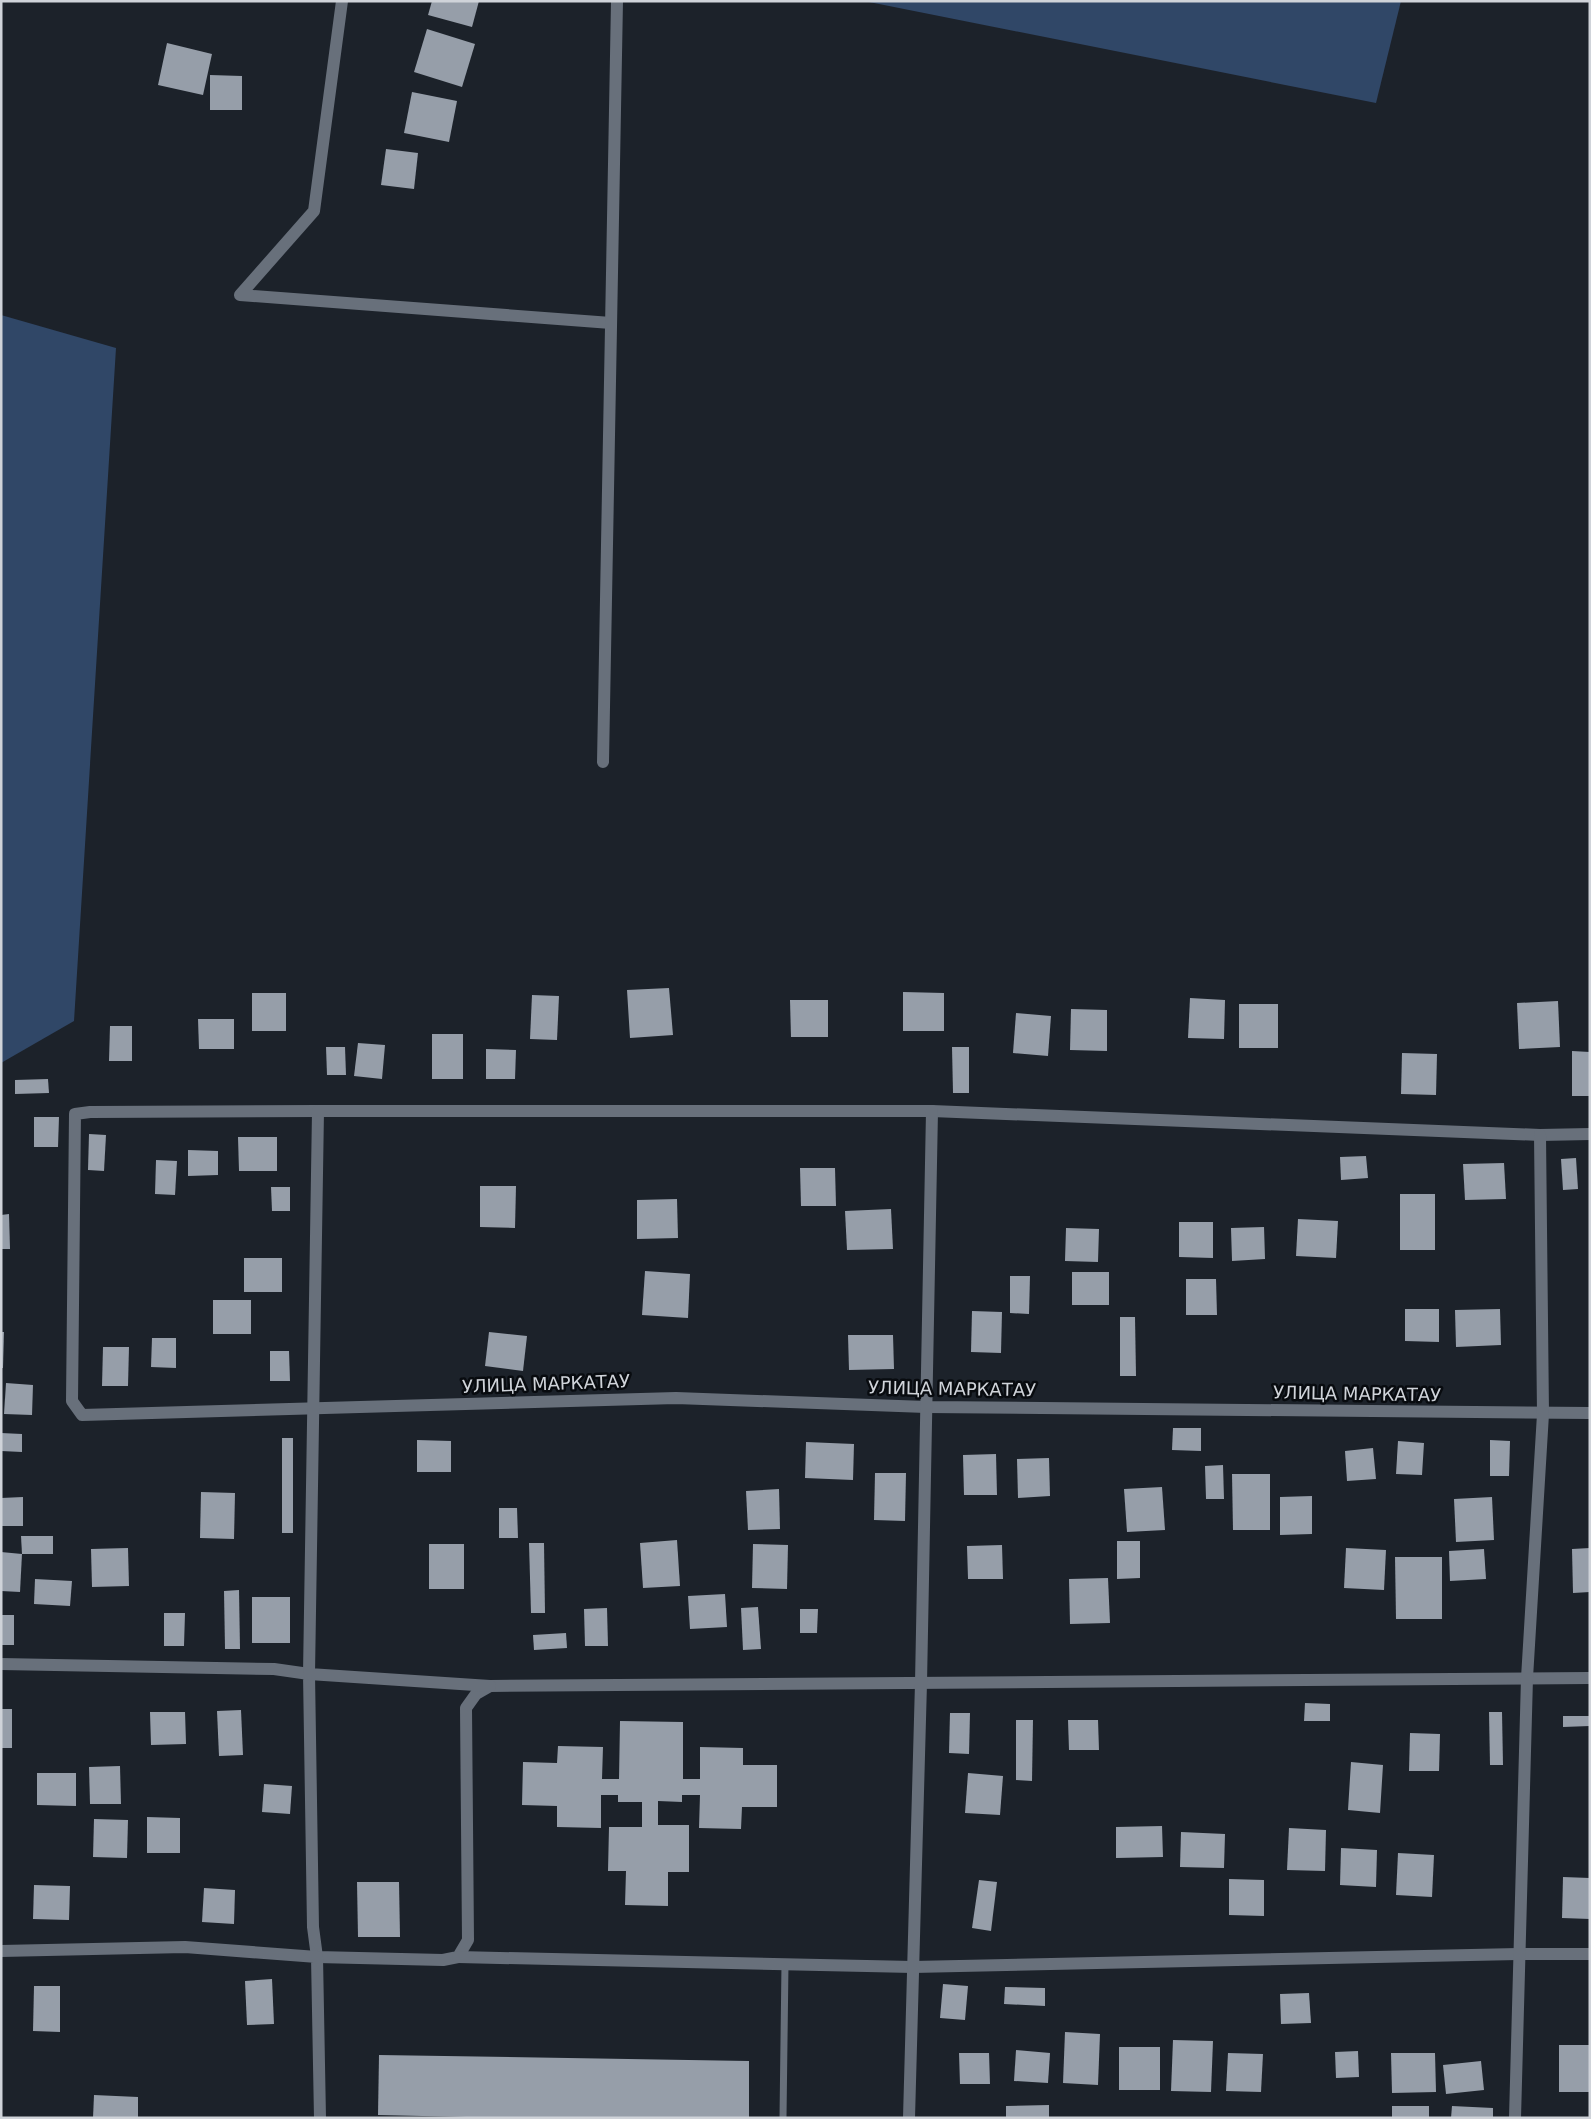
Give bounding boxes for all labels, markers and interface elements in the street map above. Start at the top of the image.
street label: УЛИЦА МАРКАТАУ [462,1370,630,1397]
street label: УЛИЦА МАРКАТАУ [868,1377,1036,1400]
street label: УЛИЦА МАРКАТАУ [1273,1382,1441,1405]

